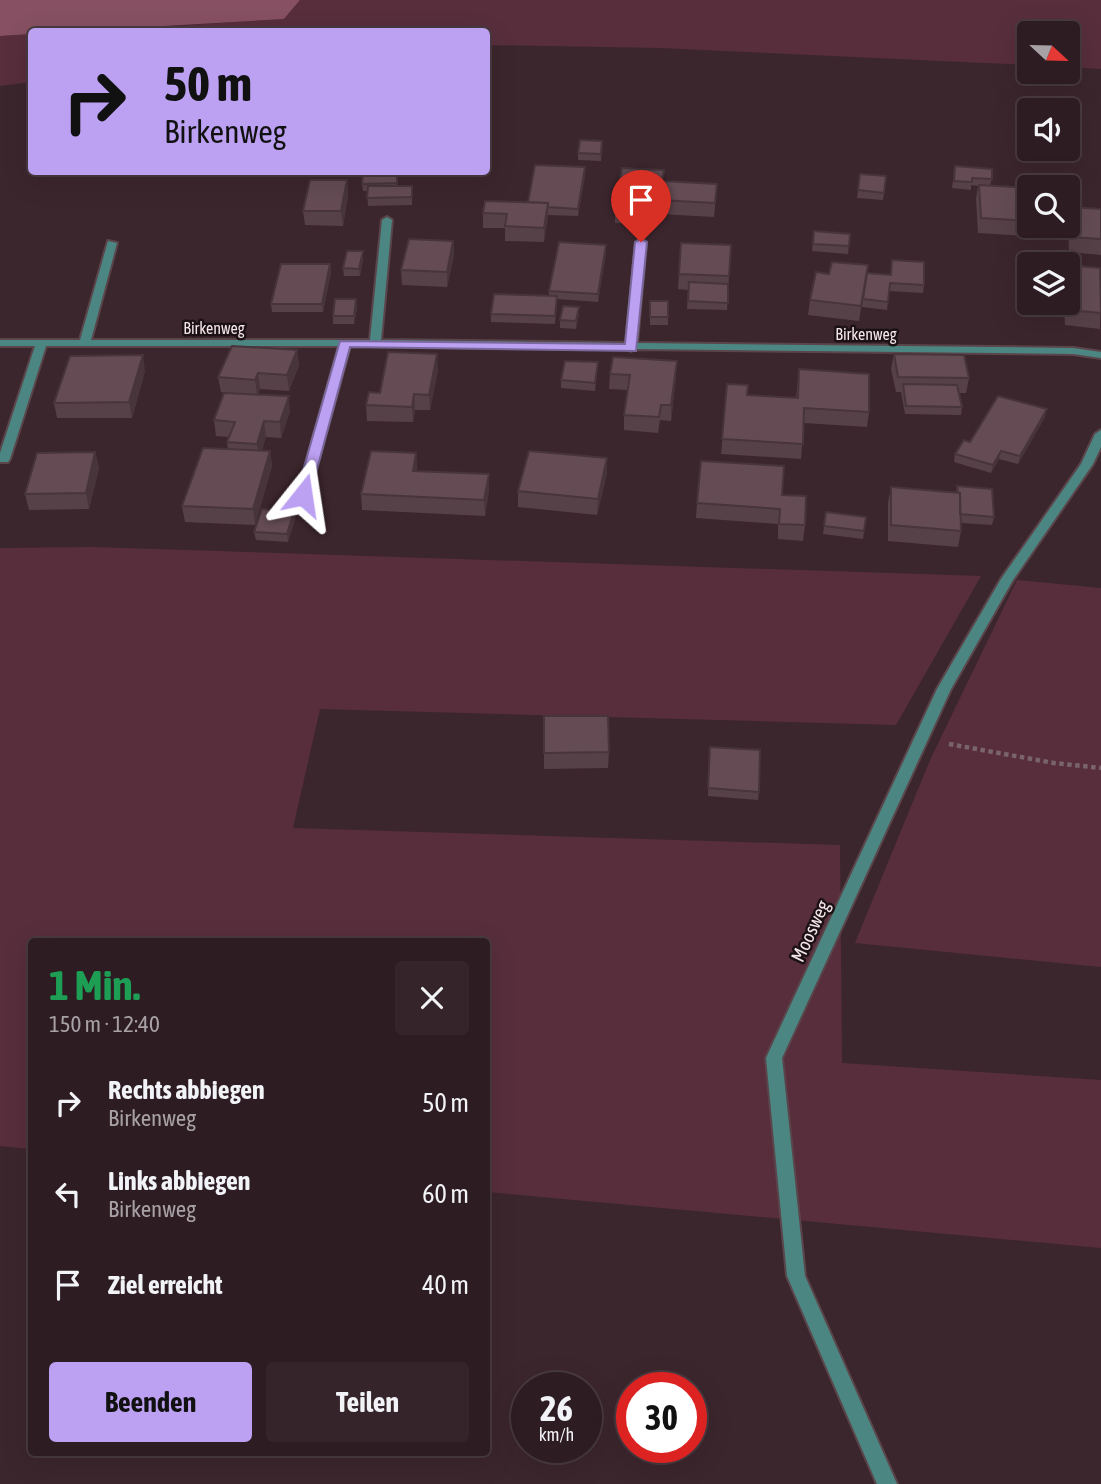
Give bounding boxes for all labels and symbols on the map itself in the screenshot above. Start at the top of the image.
north arrow [1017,21,1080,84]
pin [611,170,671,242]
street label: Birkenweg [183,319,245,338]
street label: Birkenweg [835,325,897,344]
position arrow [266,458,340,532]
street label: Moosweg [786,896,834,965]
speed limit sign: 30 [616,1372,707,1463]

